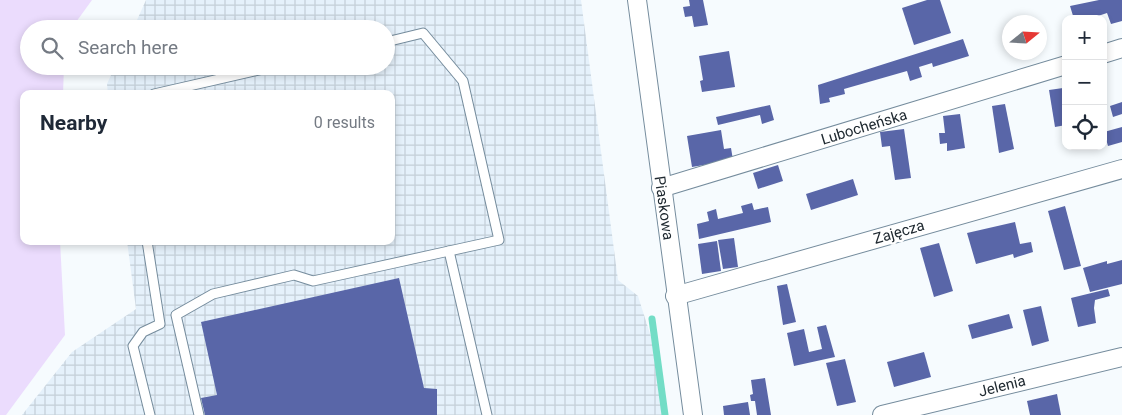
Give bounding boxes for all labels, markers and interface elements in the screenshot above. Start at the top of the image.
north arrow [1002,15,1047,60]
map controls [1062,15,1107,150]
button: + [1062,15,1107,60]
search box [20,20,395,75]
icon: search [38,34,66,62]
text: Search here [78,36,178,59]
button: − [1062,60,1107,105]
street label: Lubocheńska [819,105,909,149]
button: locate [1062,105,1107,150]
text: Nearby [40,111,107,135]
text: 0 results [314,113,375,132]
street label: Piaskowa [651,175,677,241]
street label: Zajęcza [871,216,927,248]
street label: Jelenia [977,371,1027,401]

